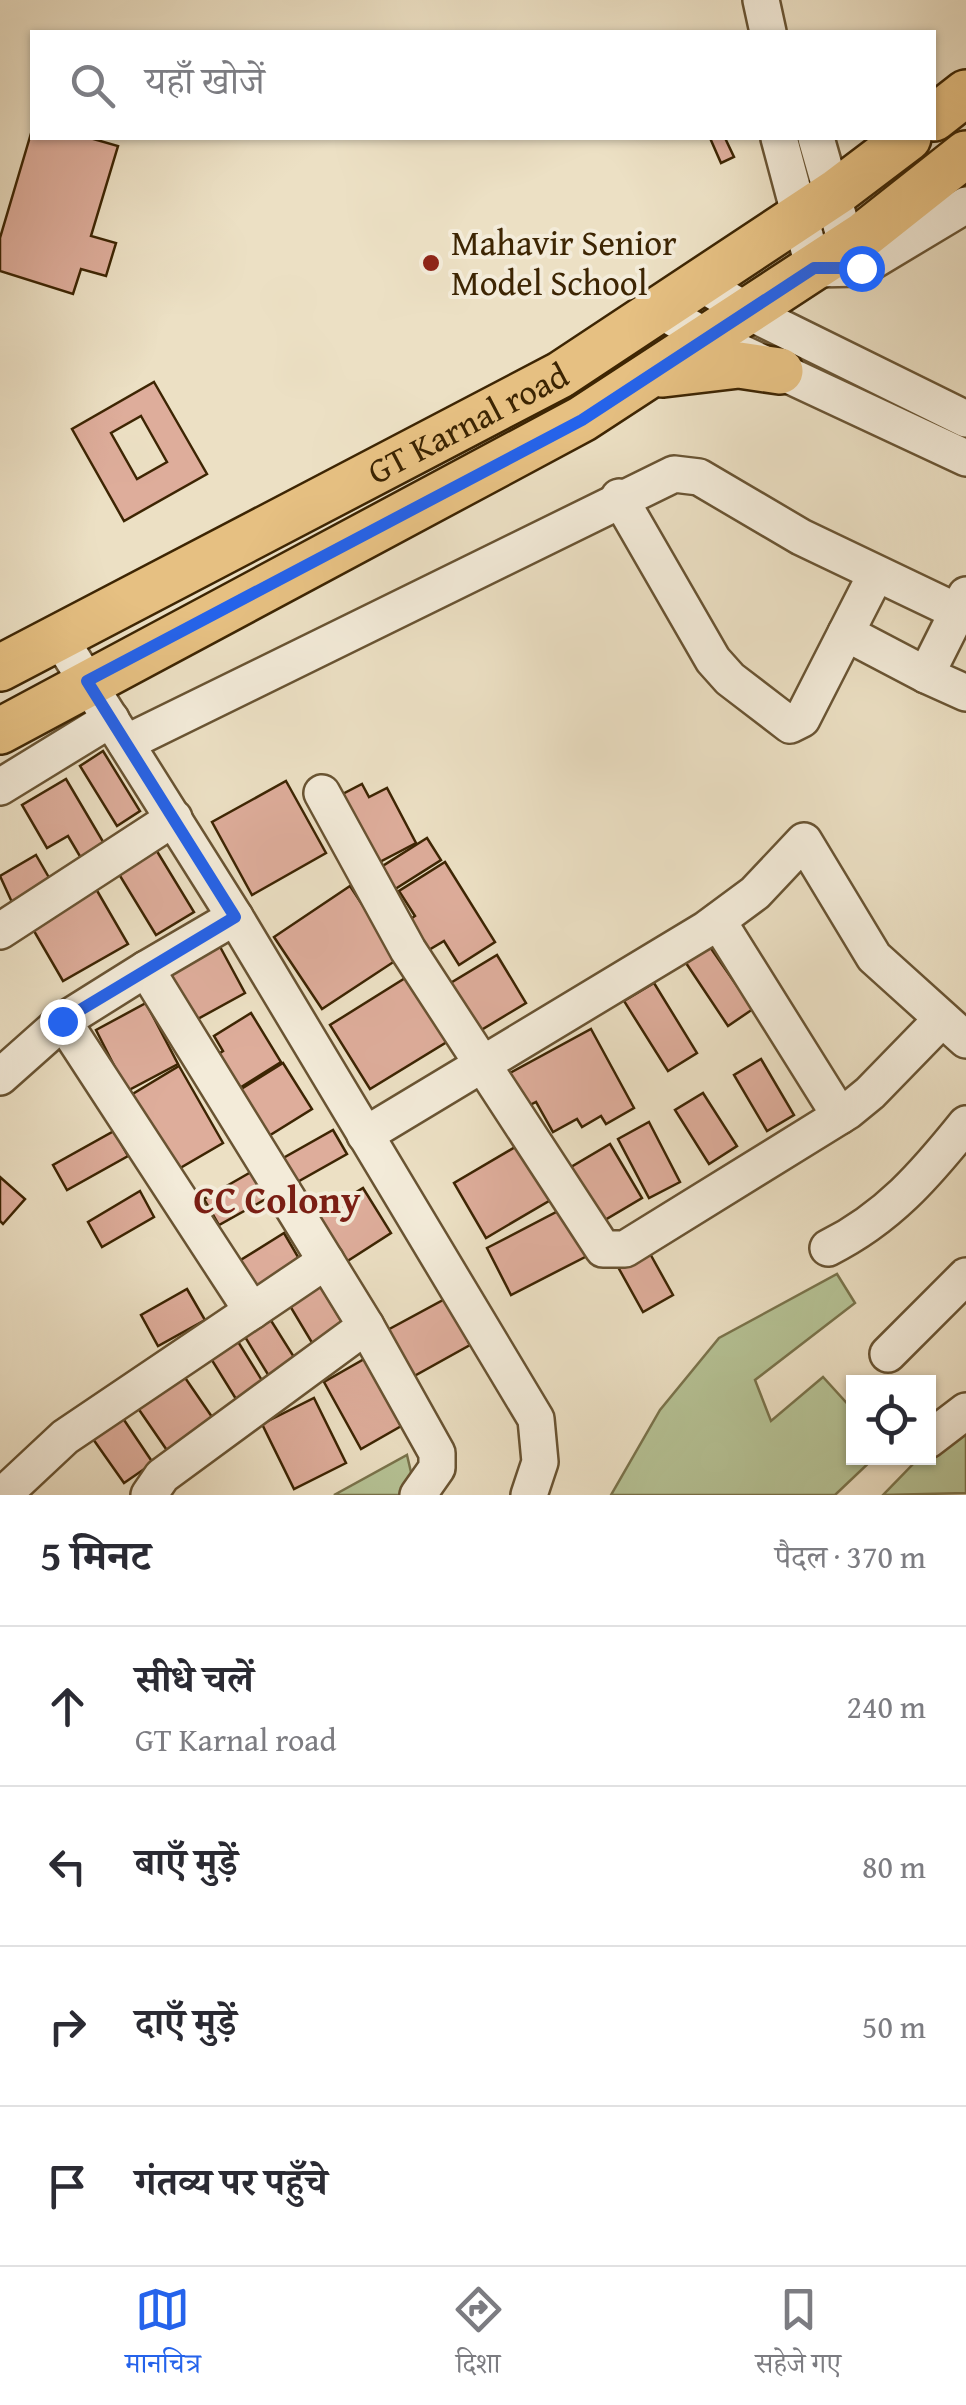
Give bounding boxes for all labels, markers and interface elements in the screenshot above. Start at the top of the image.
search box [30,30,936,140]
text: यहाँ खोजें [145,52,265,108]
icon: search [65,58,120,113]
place label: Mahavir Senior Model School [451,217,677,308]
route start [839,246,885,292]
marker: Mahavir Senior Model School [420,252,442,274]
street label: GT Karnal road [358,349,577,496]
route end [40,999,86,1045]
district label: CC Colony [194,1171,361,1227]
map controls [846,1375,936,1465]
button: locate [846,1375,936,1465]
text: 5 मिनट [40,1524,151,1585]
text: पैदल · 370 m [775,1533,926,1580]
text: सीधे चलें [135,1650,254,1706]
icon: ahead [40,1679,95,1734]
text: 240 m [847,1683,926,1730]
text: GT Karnal road [135,1716,336,1763]
text: बाएँ मुड़ें [135,1833,238,1889]
icon: left [40,1839,95,1894]
text: 80 m [862,1843,926,1890]
text: दाएँ मुड़ें [135,1993,236,2049]
icon: right [40,1999,95,2054]
text: 50 m [862,2003,926,2050]
text: गंतव्य पर पहुँचे [135,2153,328,2209]
icon: arrive [40,2159,95,2214]
tab: मानचित्र [125,2282,201,2391]
tab: दिशा [451,2282,506,2391]
tab: सहेजे गए [755,2282,841,2391]

